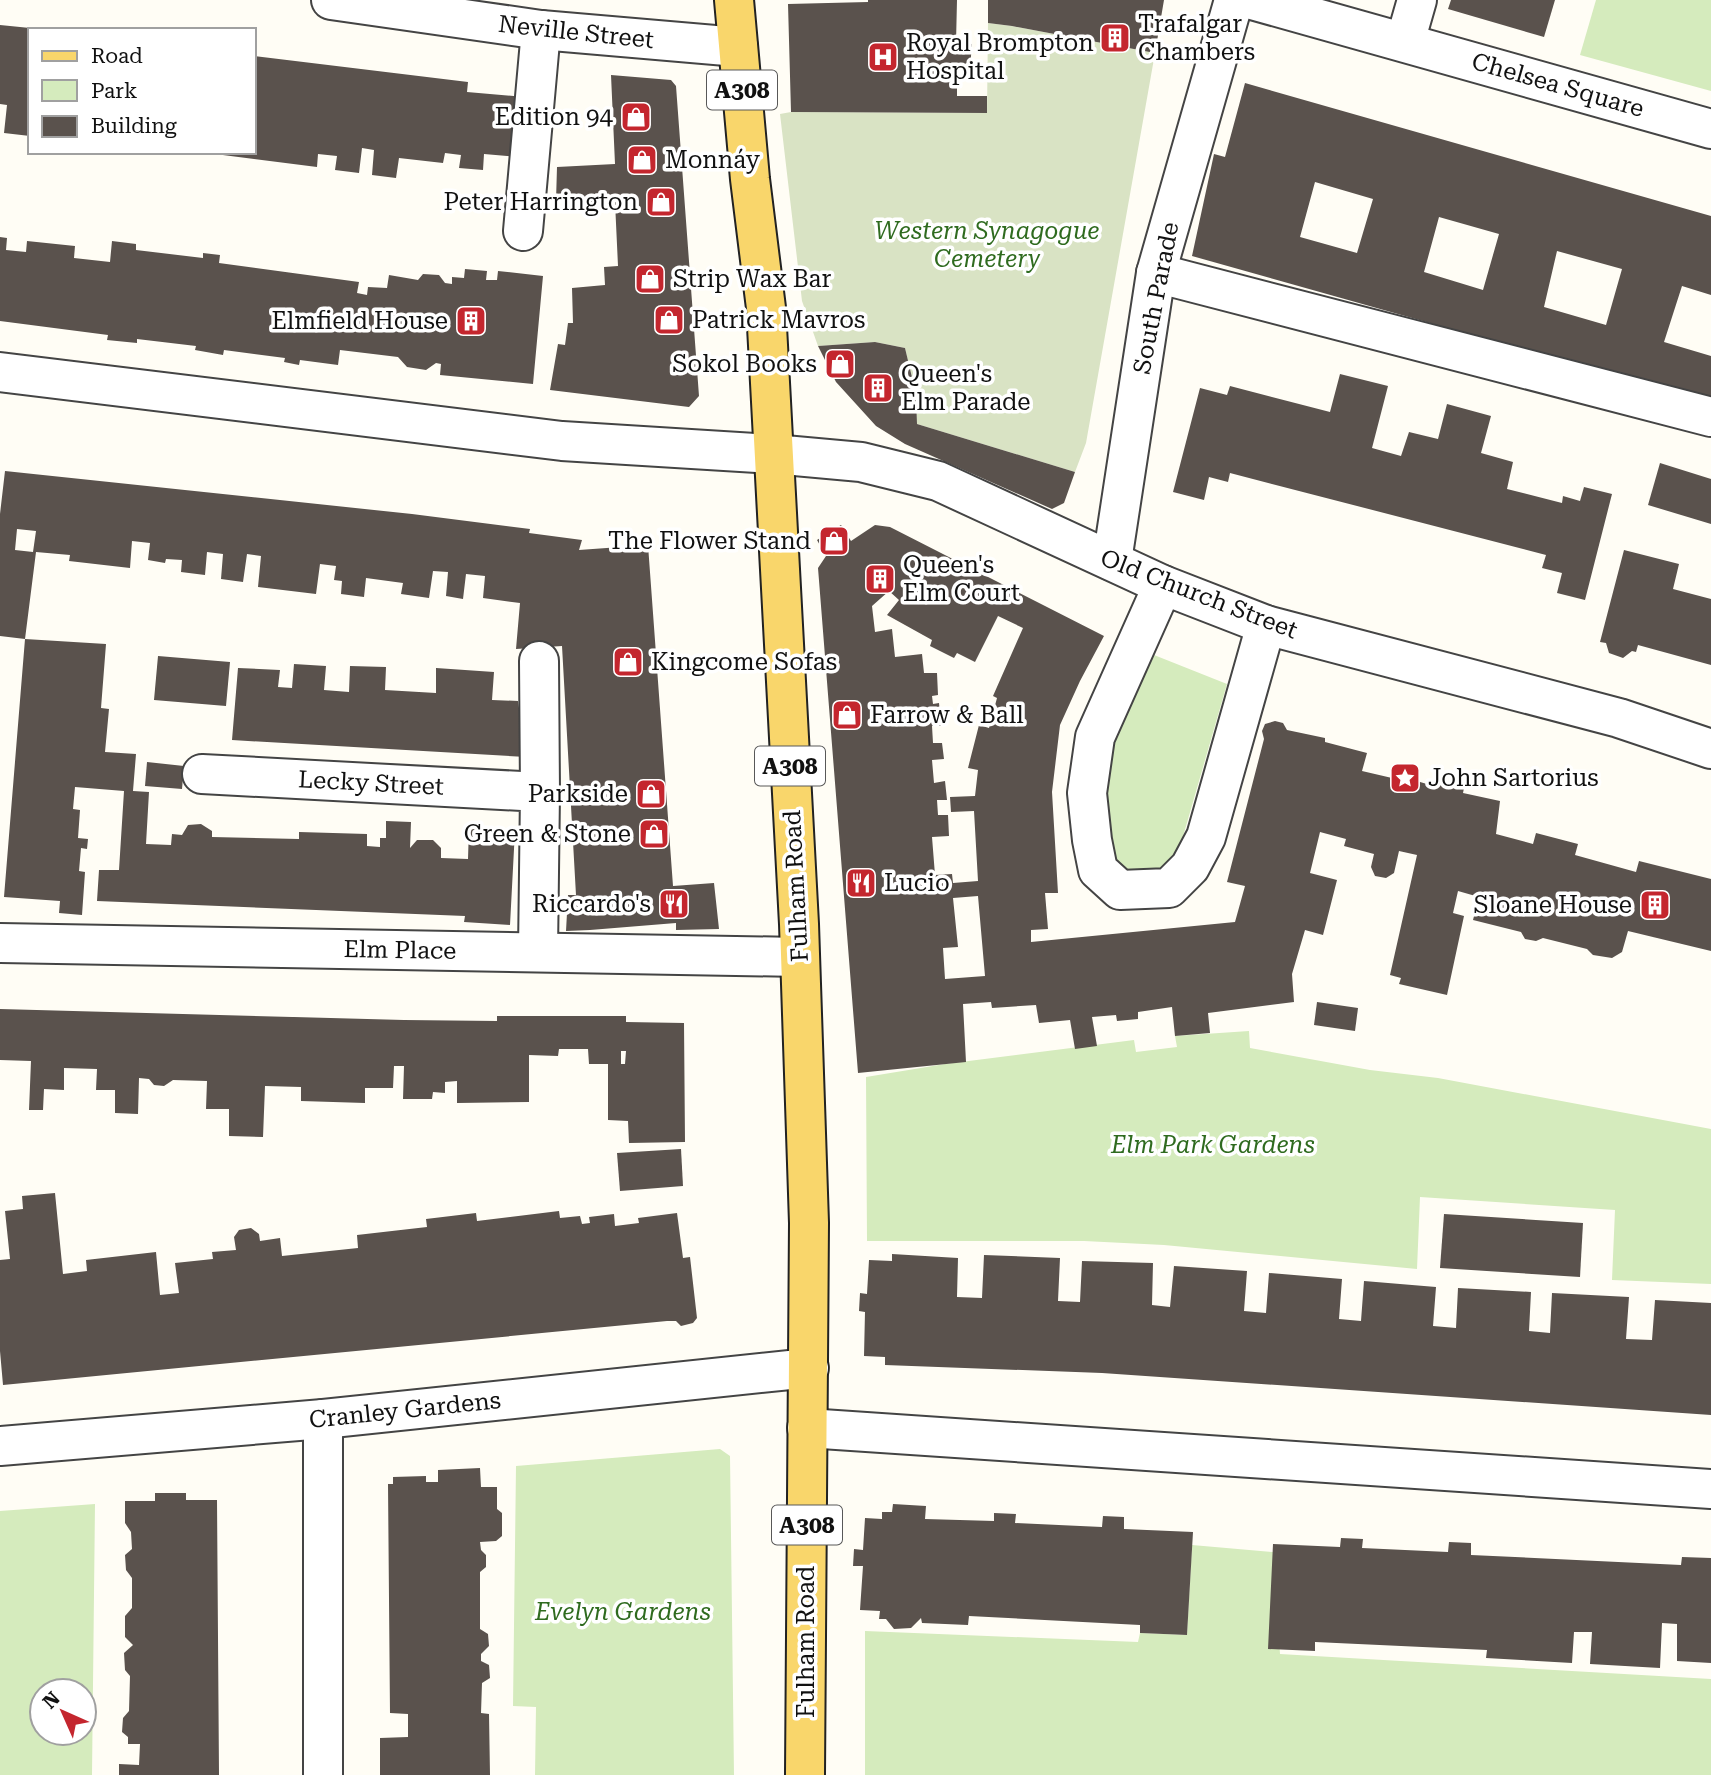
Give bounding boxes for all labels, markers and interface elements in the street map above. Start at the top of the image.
street label: Neville Street [497,10,655,54]
place label: Trafalgar Chambers [1138,10,1255,66]
building icon: Trafalgar Chambers [1098,21,1132,55]
legend [28,28,256,154]
place label: Royal Brompton Hospital [906,29,1094,85]
hospital icon: Royal Brompton Hospital [866,40,900,74]
text: Road [91,44,143,68]
street label: Chelsea Square [1469,47,1647,123]
road number: A308 [707,71,777,110]
text: Park [91,79,137,103]
shop icon: Edition 94 [619,100,653,134]
place label: Edition 94 [495,103,614,131]
text: Building [91,114,177,138]
shop icon: Monnáy [625,143,659,177]
place label: Monnáy [665,146,761,174]
shop icon: Peter Harrington [644,185,678,219]
place label: Peter Harrington [444,188,638,216]
park label: Western Synagogue Cemetery [875,217,1099,273]
street label: South Parade [1128,220,1184,376]
shop icon: Strip Wax Bar [633,262,667,296]
place label: Strip Wax Bar [673,265,832,293]
shop icon: Patrick Mavros [652,303,686,337]
building icon: Elmfield House [454,304,488,338]
place label: Patrick Mavros [692,306,865,334]
place label: Elmfield House [271,307,448,335]
shop icon: Sokol Books [823,347,857,381]
place label: Sokol Books [672,350,817,378]
place label: Queen's Elm Parade [901,360,1031,416]
building icon: Queen's Elm Parade [861,371,895,405]
shop icon: The Flower Stand [817,524,851,558]
place label: The Flower Stand [608,527,811,555]
street label: Old Church Street [1097,544,1302,645]
place label: Queen's Elm Court [903,551,1020,607]
building icon: Queen's Elm Court [863,562,897,596]
shop icon: Kingcome Sofas [611,645,645,679]
place label: Kingcome Sofas [651,648,837,676]
shop icon: Farrow & Ball [830,698,864,732]
place label: Farrow & Ball [870,701,1024,729]
road number: A308 [755,746,825,786]
place icon: John Sartorius [1388,761,1422,795]
place label: John Sartorius [1428,764,1599,792]
street label: Lecky Street [297,765,445,801]
shop icon: Parkside [634,777,668,811]
place label: Parkside [528,780,628,808]
street label: Fulham Road [778,809,814,963]
shop icon: Green & Stone [637,817,671,851]
place label: Green & Stone [464,820,631,848]
restaurant icon: Lucio [844,866,878,900]
place label: Lucio [884,869,950,897]
restaurant icon: Riccardo's [657,887,691,921]
building icon: Sloane House [1638,888,1672,922]
place label: Riccardo's [532,890,651,918]
place label: Sloane House [1473,891,1632,919]
street label: Elm Place [343,935,457,965]
park label: Elm Park Gardens [1110,1131,1315,1159]
street label: Cranley Gardens [308,1386,502,1434]
road number: A308 [772,1506,842,1544]
street label: Fulham Road [792,1566,820,1718]
park label: Evelyn Gardens [534,1598,711,1626]
north arrow [28,1677,98,1747]
text: N [38,1687,65,1714]

